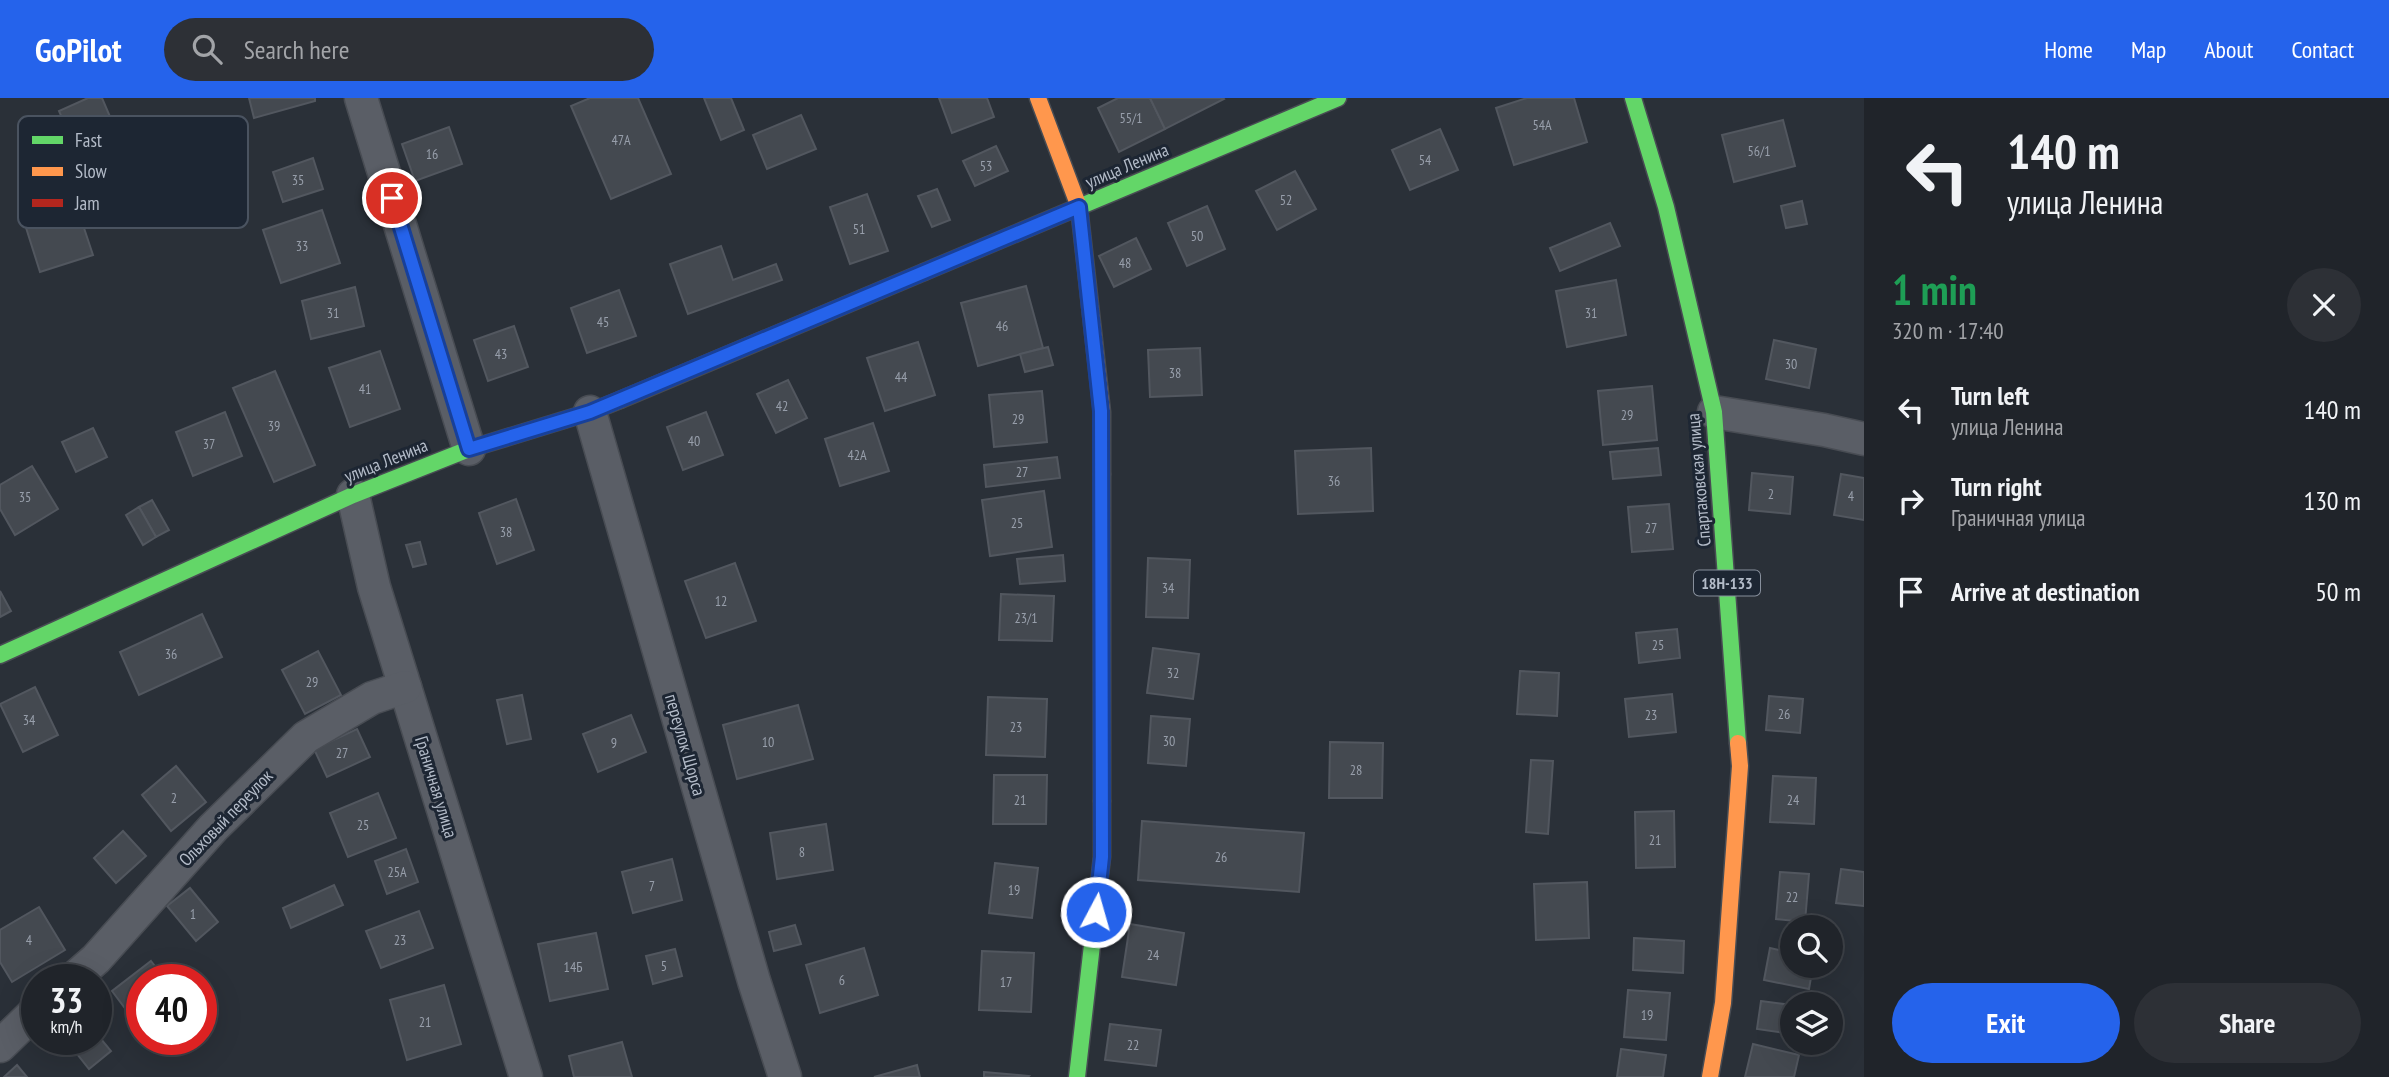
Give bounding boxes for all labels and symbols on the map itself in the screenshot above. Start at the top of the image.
house number: 55/1 [1119,109,1143,127]
legend [18,116,248,228]
house number: 54А [1532,116,1552,134]
text: Fast [75,128,103,152]
house number: 47А [611,131,631,149]
street label: улица Ленина [1082,138,1172,193]
house number: 56/1 [1747,142,1771,160]
house number: 16 [426,145,438,163]
house number: 54 [1419,151,1432,169]
house number: 53 [980,157,992,175]
text: Slow [75,159,108,183]
pin [362,168,422,228]
house number: 35 [292,171,304,189]
text: Jam [74,191,100,215]
house number: 52 [1280,191,1292,209]
house number: 51 [853,220,865,238]
house number: 50 [1191,227,1203,245]
house number: 33 [296,237,308,255]
house number: 48 [1119,254,1131,272]
house number: 31 [327,304,339,322]
house number: 31 [1585,304,1597,322]
house number: 45 [597,313,609,331]
house number: 46 [996,317,1008,335]
house number: 43 [495,345,507,363]
house number: 30 [1785,355,1797,373]
house number: 38 [1169,364,1181,382]
house number: 44 [895,368,908,386]
house number: 41 [359,380,371,398]
house number: 42 [776,397,788,415]
house number: 29 [1621,406,1633,424]
house number: 29 [1012,410,1024,428]
street label: Спартаковская улица [1681,412,1716,548]
house number: 39 [268,417,280,435]
house number: 40 [688,432,700,450]
street label: улица Ленина [341,433,431,488]
house number: 37 [203,435,215,453]
house number: 42А [847,446,867,464]
house number: 27 [1016,463,1028,481]
house number: 36 [1328,472,1340,490]
house number: 2 [1768,485,1774,503]
house number: 4 [1848,487,1855,505]
house number: 35 [19,488,31,506]
house number: 25 [1011,514,1023,532]
house number: 27 [1645,519,1657,537]
house number: 38 [500,523,512,541]
road number: 18Н-133 [1694,570,1760,596]
house number: 34 [1162,579,1175,597]
house number: 12 [715,592,727,610]
house number: 23/1 [1014,609,1038,627]
house number: 25 [1652,636,1664,654]
house number: 36 [165,645,177,663]
house number: 32 [1167,664,1179,682]
house number: 29 [306,673,318,691]
street label: переулок Щорса [660,691,711,798]
house number: 26 [1778,705,1790,723]
house number: 23 [1645,706,1657,724]
house number: 34 [23,711,36,729]
house number: 23 [1010,718,1022,736]
house number: 30 [1163,732,1175,750]
street label: Граничная улица [410,733,463,841]
house number: 10 [762,733,774,751]
house number: 9 [611,734,617,752]
house number: 27 [336,744,348,762]
house number: 28 [1350,761,1362,779]
street label: Ольховый переулок [174,765,278,871]
house number: 2 [171,789,177,807]
house number: 21 [1014,791,1026,809]
house number: 24 [1787,791,1800,809]
house number: 25 [357,816,369,834]
house number: 21 [1649,831,1661,849]
house number: 8 [799,843,805,861]
house number: 26 [1215,848,1227,866]
house number: 25А [387,863,407,881]
position arrow [1059,875,1133,949]
house number: 7 [649,877,655,895]
house number: 19 [1008,881,1020,899]
house number: 22 [1786,888,1798,906]
house number: 1 [190,905,196,923]
house number: 4 [26,931,33,949]
house number: 23 [394,931,406,949]
house number: 24 [1147,946,1160,964]
house number: 5 [661,957,667,975]
house number: 14Б [564,958,582,976]
speed limit sign: 40 [126,964,217,1055]
house number: 6 [839,971,845,989]
house number: 17 [1000,973,1012,991]
house number: 19 [1641,1006,1653,1024]
house number: 21 [419,1013,431,1031]
house number: 22 [1127,1036,1139,1054]

